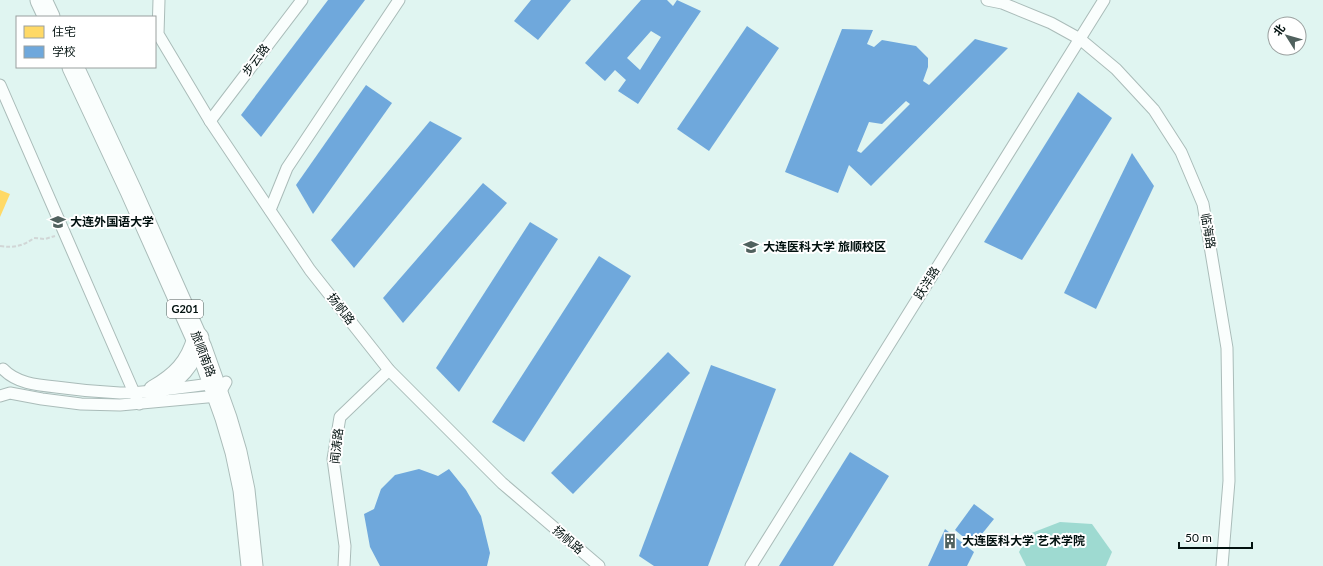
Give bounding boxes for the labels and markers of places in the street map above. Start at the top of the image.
school or university icon: 大连外国语大学 [49,213,67,231]
place label: 大连外国语大学 [70,214,154,229]
school or university icon: 大连医科大学 旅顺校区 [742,238,760,256]
place label: 大连医科大学 旅顺校区 [763,239,886,254]
building icon: 大连医科大学 艺术学院 [941,532,959,550]
place label: 大连医科大学 艺术学院 [962,533,1085,548]

